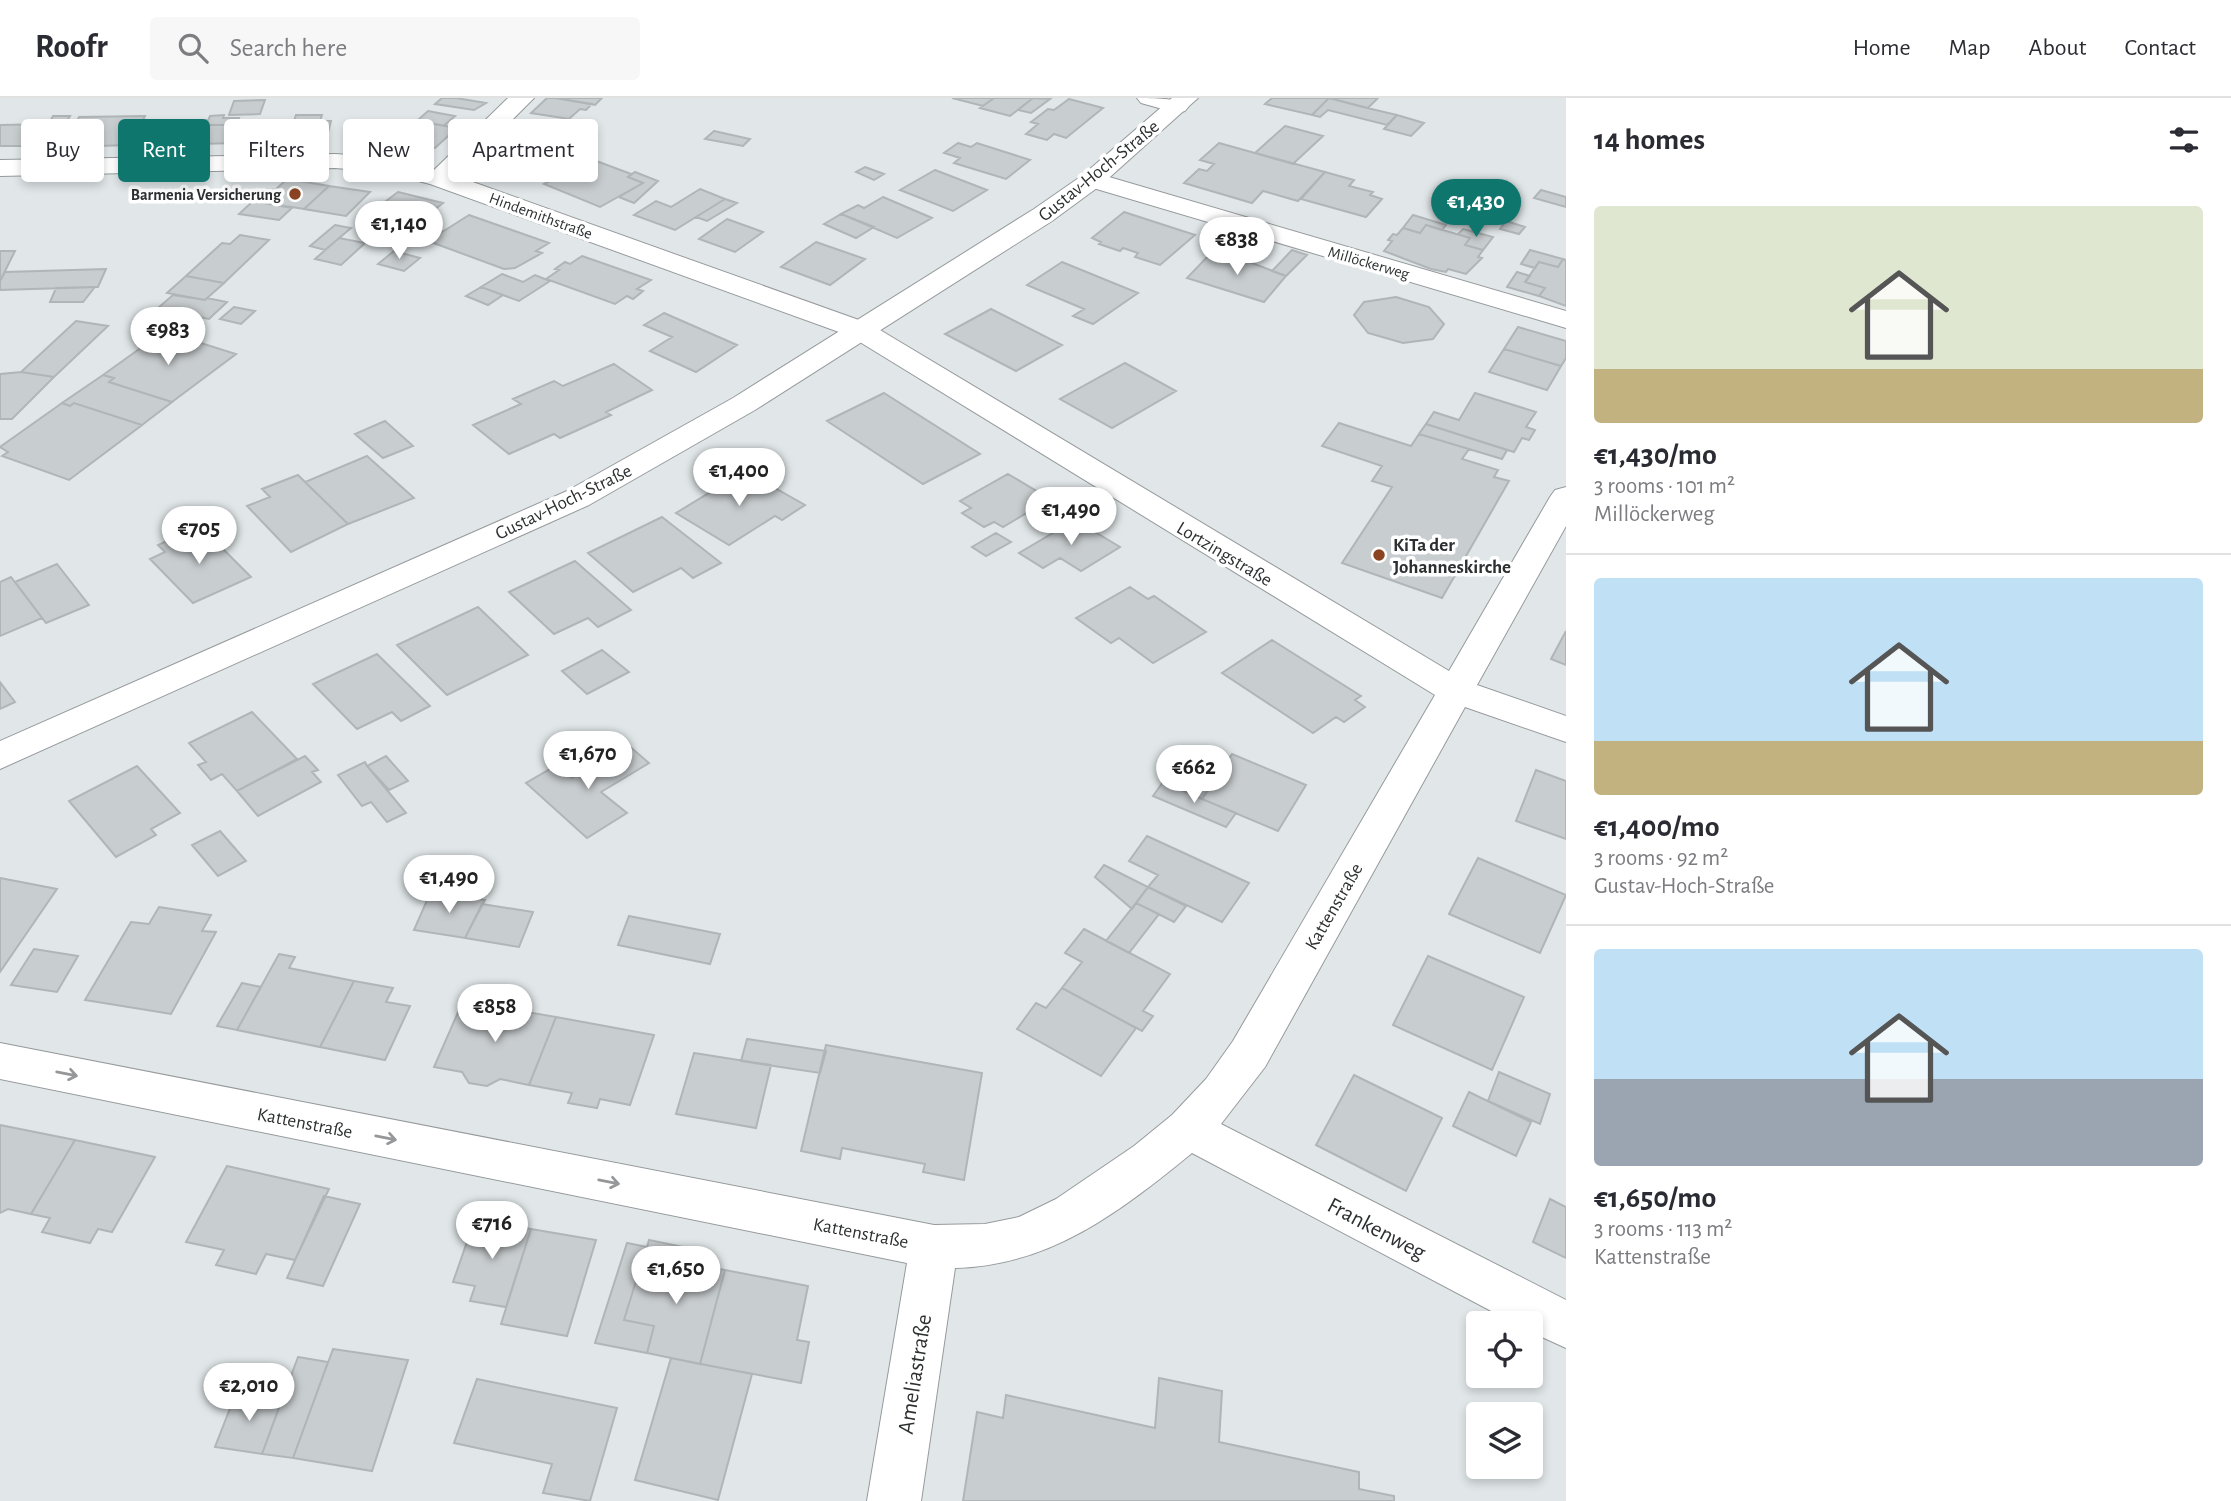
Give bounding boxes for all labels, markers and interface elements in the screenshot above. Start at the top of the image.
search box [150,17,640,80]
icon: search [174,29,212,67]
text: Roofr [35,31,108,64]
text: Search here [230,35,347,61]
text: Home [1853,36,1911,60]
text: Map [1949,36,1991,60]
text: About [2029,36,2086,60]
text: Contact [2124,36,2196,60]
street label: Gustav-Hoch-Straße [1035,117,1163,225]
chip: Buy [21,119,104,182]
chip: Rent [118,119,210,182]
chip: Filters [224,119,329,182]
chip: New [343,119,434,182]
chip: Apartment [448,119,598,182]
icon: filters [2165,121,2203,159]
text: 14 homes [1594,125,1705,155]
pin: €1,430 [1419,180,1533,239]
marker: Barmenia Versicherung [287,186,303,202]
place label: Barmenia Versicherung [131,187,282,203]
street label: Hindemithstraße [487,190,594,242]
text: €1,430 [1447,190,1505,213]
pin: €1,140 [342,202,456,261]
text: €1,140 [371,212,427,235]
pin: €838 [1196,218,1278,277]
text: €838 [1215,228,1259,251]
street label: Millöckerweg [1326,244,1411,282]
icon: home [1836,252,1962,378]
pin: €983 [127,308,209,367]
text: €983 [146,318,190,341]
text: €1,430/mo [1594,440,1717,470]
pin: €1,400 [682,448,796,508]
text: €1,400 [709,459,769,482]
street label: Gustav-Hoch-Straße [492,461,635,544]
text: 3 rooms · 101 m² [1594,475,1735,498]
pin: €1,490 [1014,488,1128,547]
text: €1,490 [1042,498,1100,521]
text: Millöckerweg [1594,503,1714,526]
pin: €705 [158,506,240,566]
text: €705 [178,517,220,540]
street label: Lortzingstraße [1173,518,1275,590]
place label: KiTa der Johanneskirche [1393,536,1511,577]
marker: KiTa der Johanneskirche [1371,547,1387,563]
icon: home [1836,624,1962,750]
pin: €1,670 [531,732,645,791]
text: €1,670 [559,742,617,765]
pin: €662 [1153,746,1235,805]
text: €662 [1172,756,1216,779]
text: €1,400/mo [1594,812,1720,842]
text: 3 rooms · 92 m² [1594,847,1728,870]
pin: €1,490 [392,856,506,915]
street label: Kattenstraße [1302,860,1367,953]
text: €1,490 [420,866,478,889]
text: Gustav-Hoch-Straße [1594,875,1774,898]
pin: €858 [454,984,536,1044]
text: €858 [473,995,517,1018]
icon: home [1836,995,1962,1121]
one-way arrow [55,1068,78,1082]
street label: Kattenstraße [256,1105,354,1142]
one-way arrow [374,1131,397,1145]
one-way arrow [597,1176,620,1190]
text: €1,650/mo [1594,1183,1716,1213]
street label: Frankenweg [1323,1194,1430,1265]
pin: €716 [451,1202,533,1261]
text: €716 [472,1212,512,1235]
street label: Kattenstraße [812,1215,910,1252]
text: 3 rooms · 113 m² [1594,1218,1732,1241]
pin: €1,650 [619,1246,733,1306]
text: Kattenstraße [1594,1246,1711,1269]
text: €1,650 [647,1257,705,1280]
map controls [1466,1311,1543,1479]
button: locate [1466,1311,1543,1388]
street label: Ameliastraße [895,1313,936,1436]
pin: €2,010 [192,1364,306,1423]
text: €2,010 [219,1374,279,1397]
button: layers [1466,1402,1543,1479]

